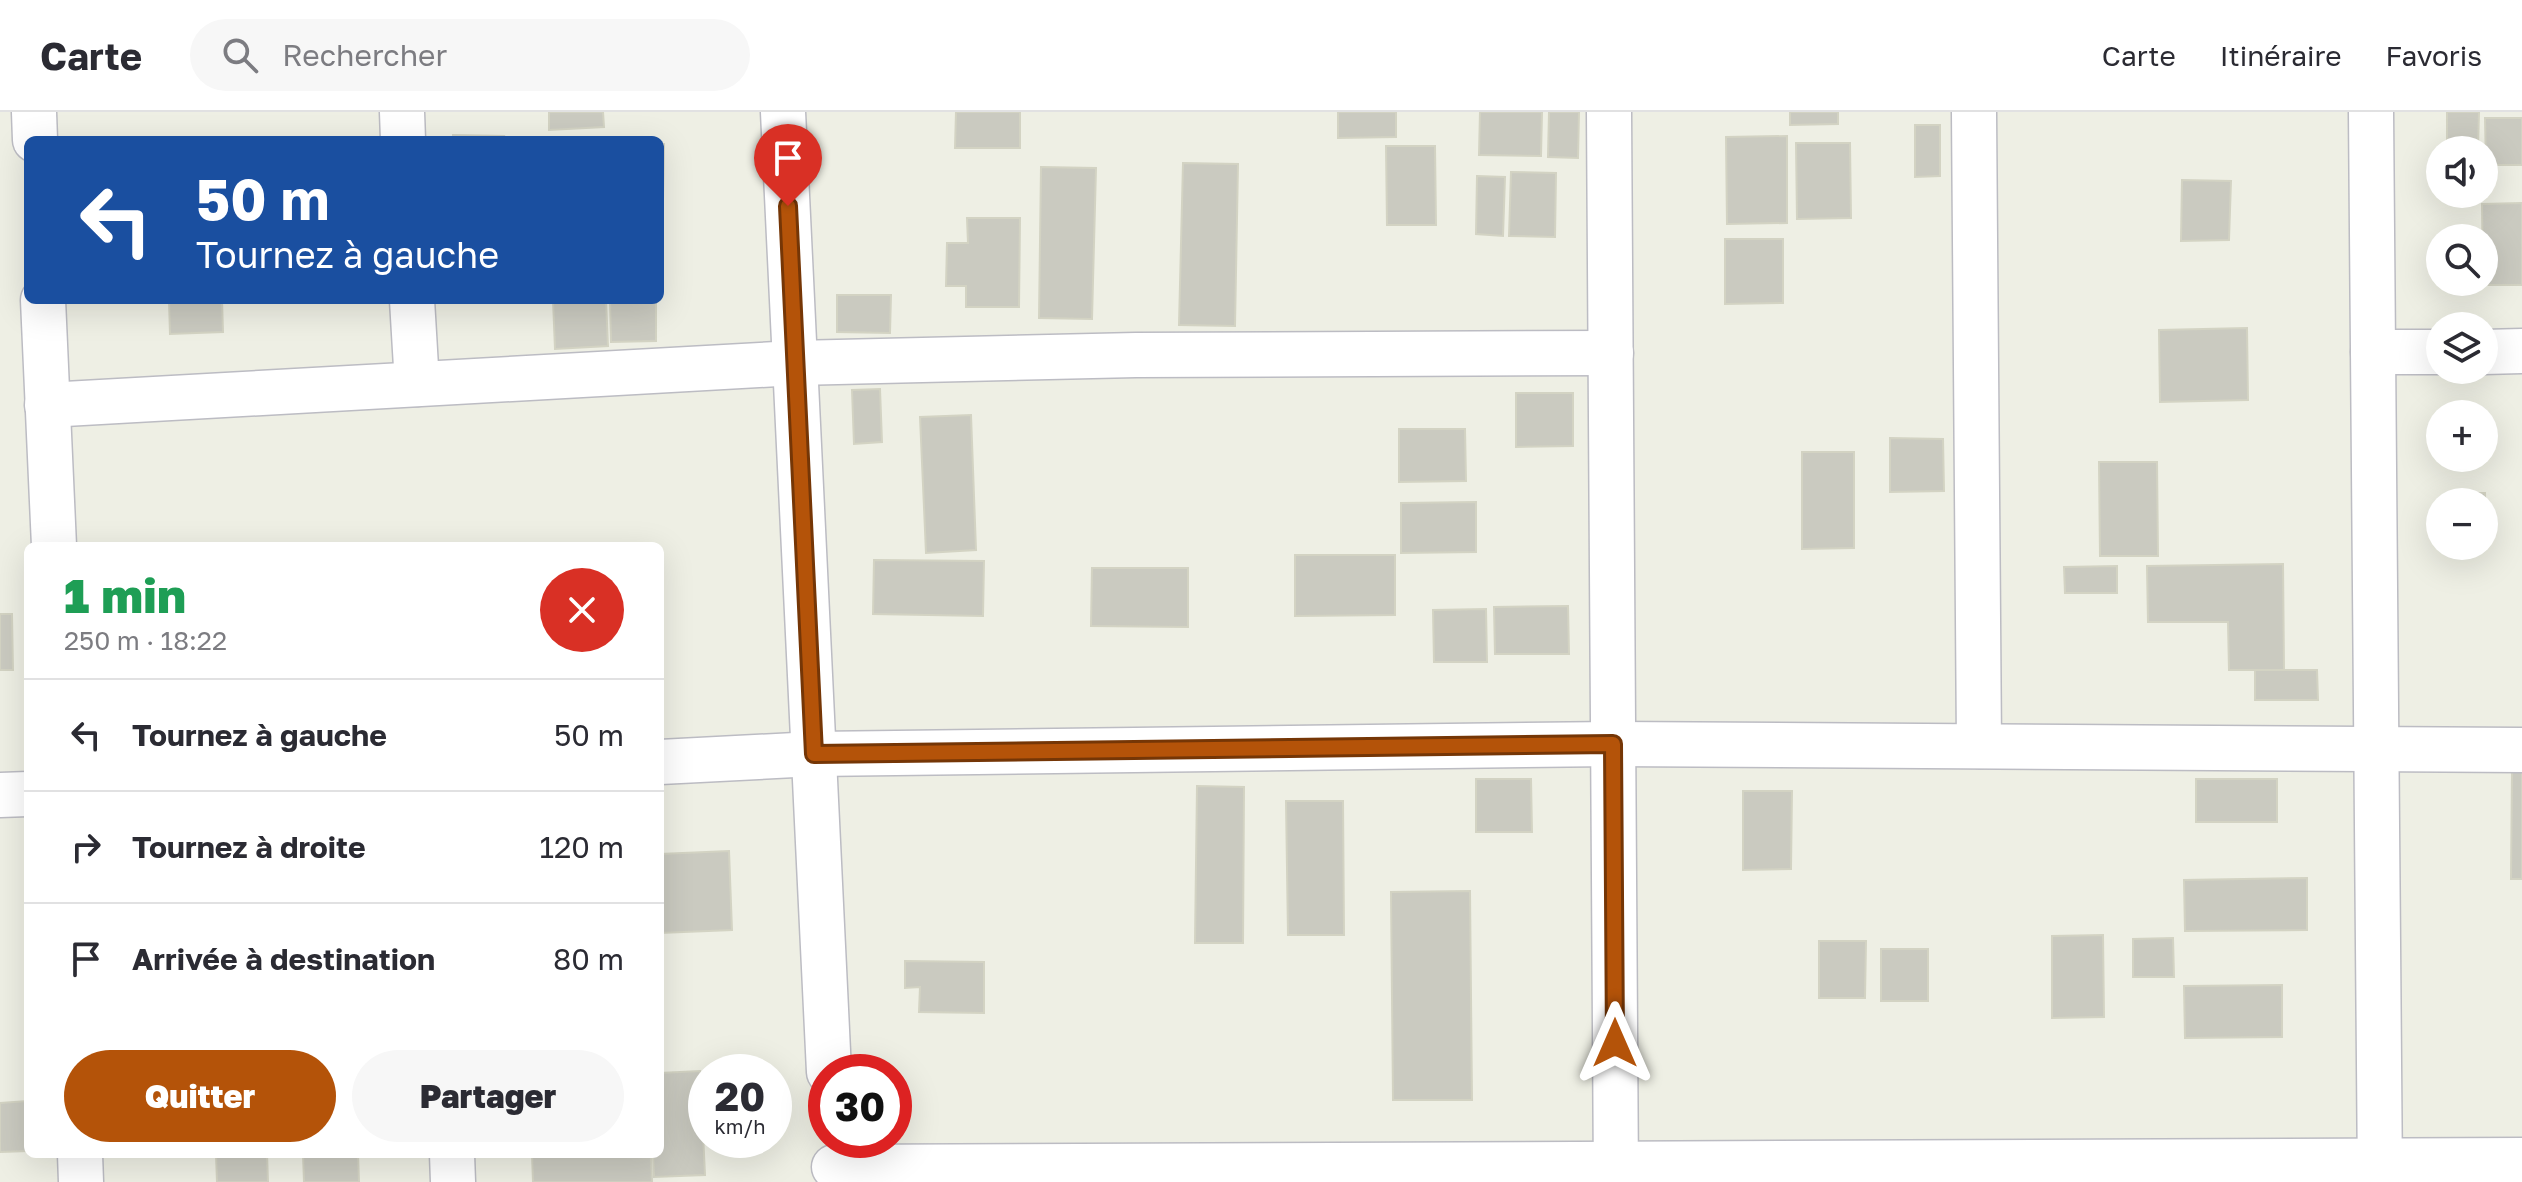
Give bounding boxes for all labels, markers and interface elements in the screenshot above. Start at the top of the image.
search box [190,19,750,91]
text: Carte [40,33,142,78]
icon: search [218,33,262,77]
text: Rechercher [282,37,447,73]
text: Carte [2102,39,2176,72]
text: Itinéraire [2220,39,2341,72]
text: Favoris [2385,39,2482,72]
pin [754,124,822,206]
icon: arrive [766,136,810,180]
map controls [2426,136,2498,560]
button: sound [2426,136,2498,208]
text: 50 m [196,165,330,232]
icon: left [64,168,168,272]
button: search [2426,224,2498,296]
text: Tournez à gauche [196,233,499,276]
button: layers [2426,312,2498,384]
button: + [2426,400,2498,472]
button: − [2426,488,2498,560]
text: 1 min [64,566,186,624]
button: close [540,568,624,652]
text: 250 m · 18:22 [64,625,227,656]
icon: left [64,713,108,757]
text: Tournez à gauche [132,717,387,753]
text: 50 m [554,717,624,753]
icon: right [64,825,108,869]
text: Tournez à droite [132,829,366,865]
text: 120 m [539,829,624,865]
icon: arrive [64,937,108,981]
text: Arrivée à destination [132,941,435,977]
text: 80 m [553,941,624,977]
position arrow [1573,1001,1657,1085]
button: Quitter [64,1050,336,1142]
button: Partager [352,1050,624,1142]
speed limit sign: 30 [808,1054,912,1158]
text: 20 [715,1072,765,1120]
text: km/h [715,1114,765,1138]

